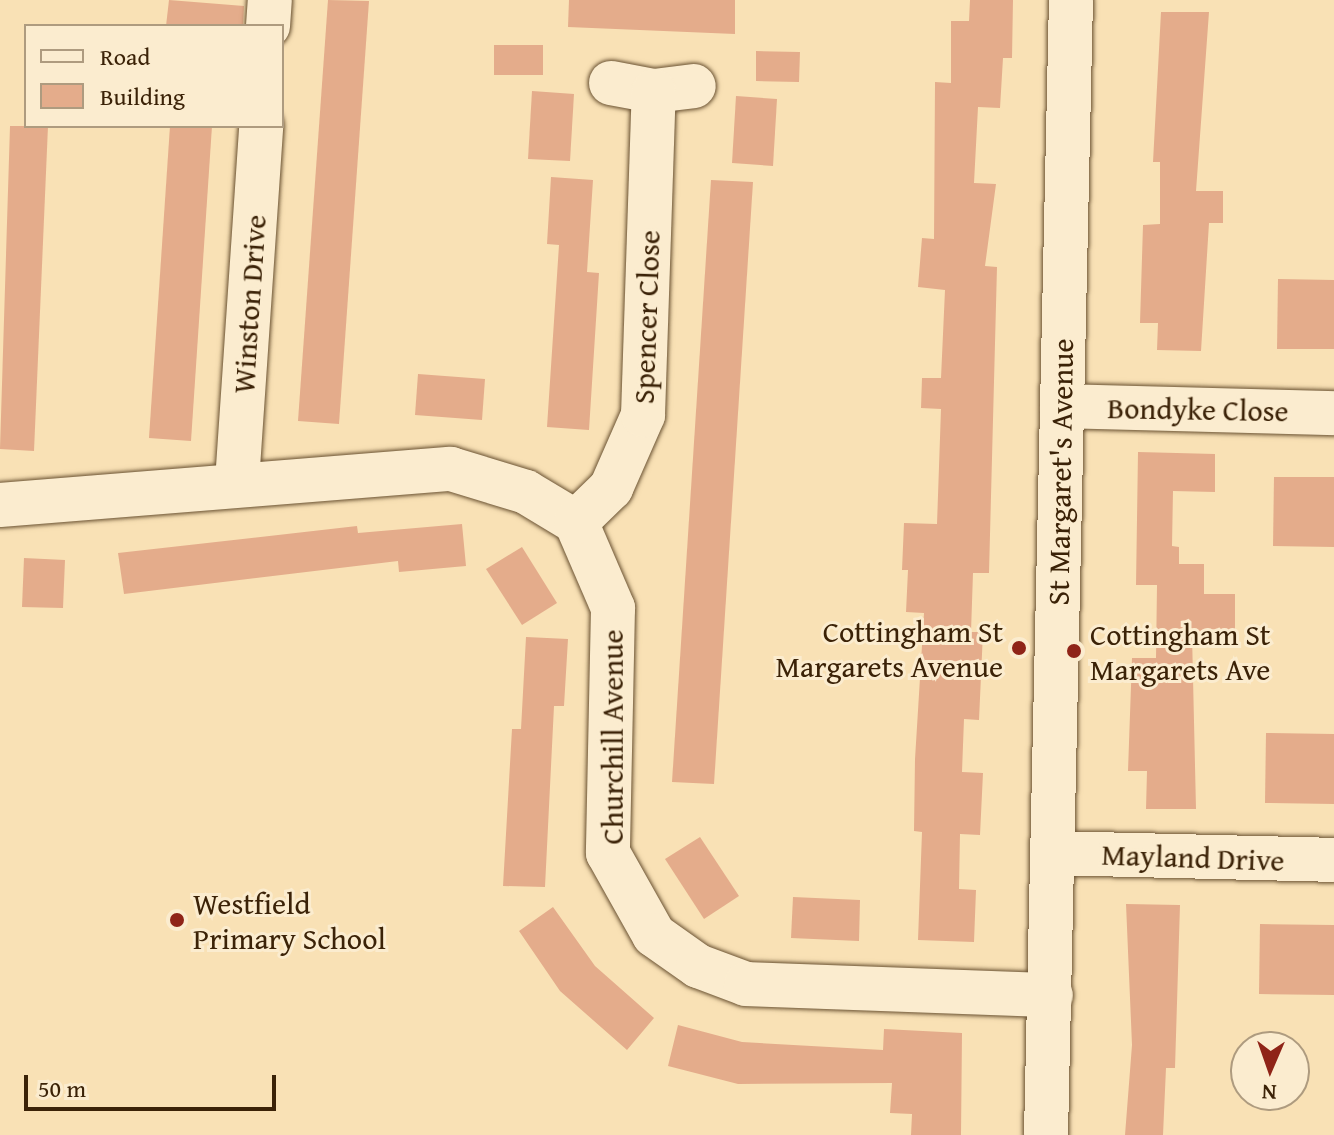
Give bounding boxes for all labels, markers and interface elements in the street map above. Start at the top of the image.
legend [24,24,284,128]
text: Road [100,39,150,74]
text: Building [100,79,185,114]
street label: Winston Drive [225,213,273,395]
street label: Spencer Close [625,229,667,405]
street label: St Margaret's Avenue [1040,338,1080,606]
street label: Bondyke Close [1107,389,1289,429]
place label: Cottingham St Margarets Avenue [775,613,1003,684]
place label: Cottingham St Margarets Ave [1090,616,1270,686]
street label: Churchill Avenue [594,629,630,845]
marker: Cottingham St Margarets Avenue [1010,639,1028,657]
marker: Cottingham St Margarets Ave [1065,642,1083,660]
street label: Mayland Drive [1101,836,1285,878]
place label: Westfield Primary School [193,885,386,956]
marker: Westfield Primary School [168,911,186,929]
north arrow [1230,1031,1310,1111]
scale bar [28,1059,280,1109]
text: 50 m [38,1071,86,1106]
text: N [1261,1077,1277,1109]

